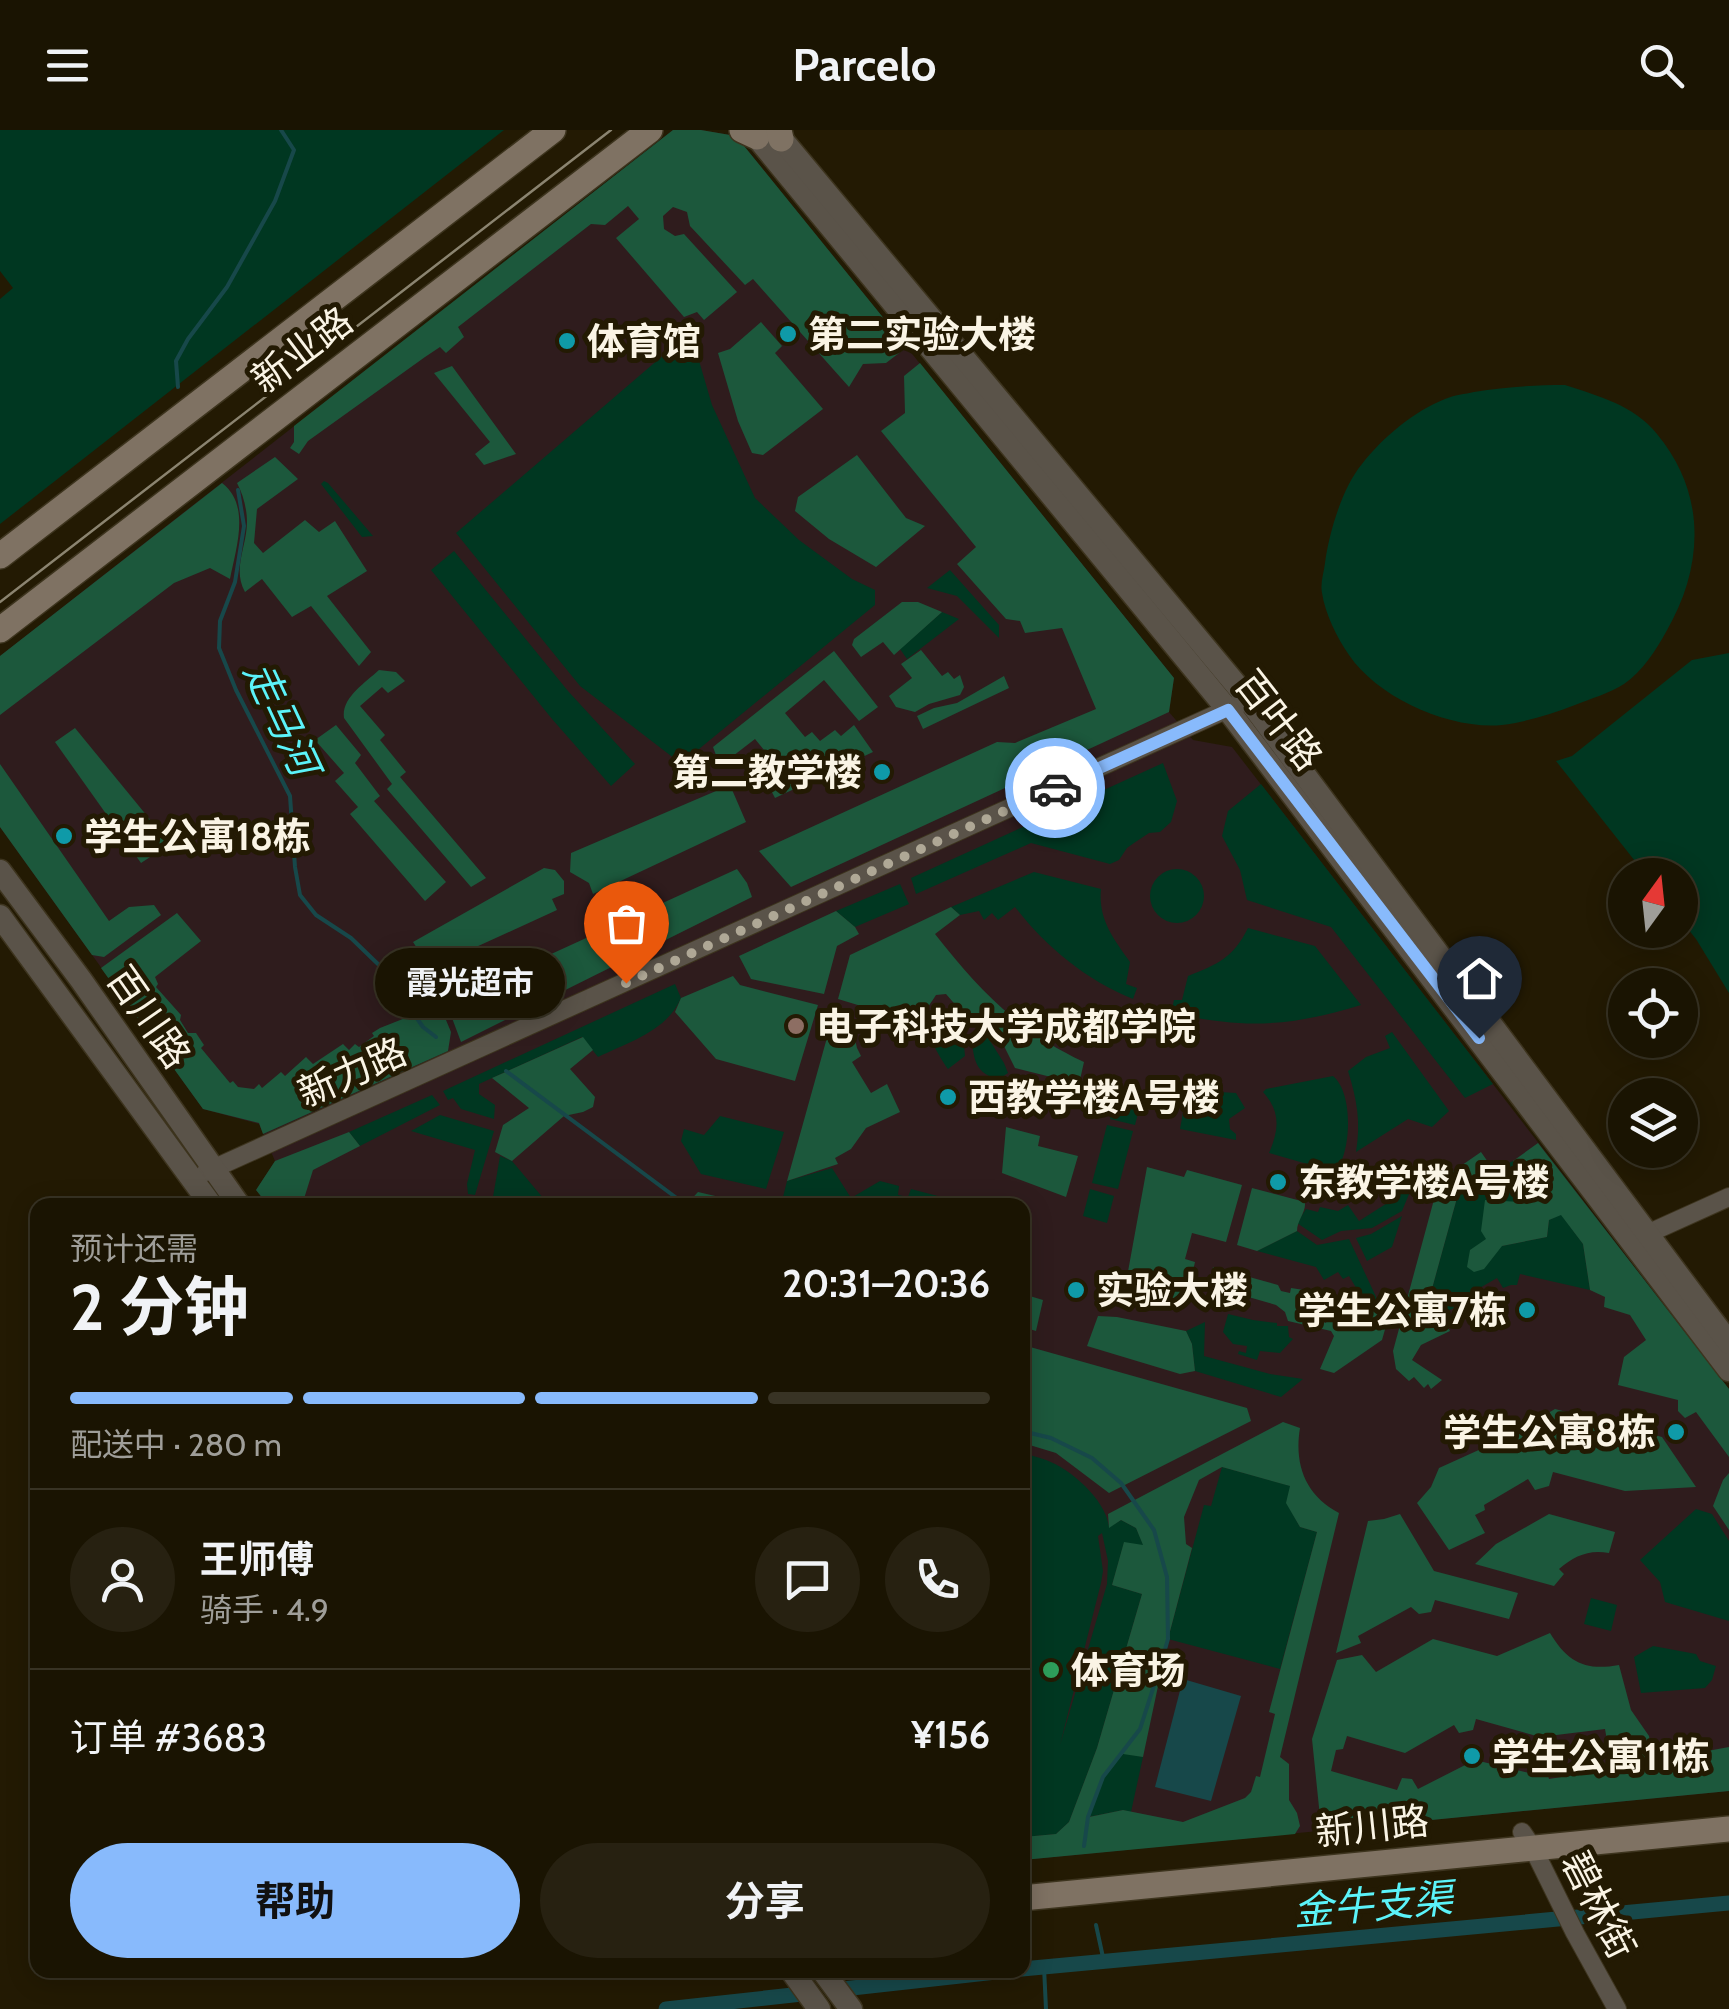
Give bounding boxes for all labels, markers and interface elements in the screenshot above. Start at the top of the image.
icon: menu [40,38,95,93]
text: Parcelo [793,38,936,92]
icon: search [1634,38,1689,93]
street label: 新业路 [242,297,362,403]
place label: 第二实验大楼 [808,311,1036,358]
place label: 体育馆 [587,318,701,365]
marker: 第二实验大楼 [777,323,799,345]
marker: 体育馆 [556,330,578,352]
water label: 走马河 [234,653,333,789]
street label: 百叶路 [1225,661,1333,779]
courier [1005,738,1105,838]
place label: 第二教学楼 [672,749,862,796]
marker: 第二教学楼 [871,761,893,783]
icon: car [1028,761,1083,816]
place label: 学生公寓18栋 [84,813,311,860]
marker: 学生公寓18栋 [53,825,75,847]
north arrow [1608,858,1698,948]
map controls [1608,858,1698,1168]
pin [584,881,669,984]
icon: bag [599,896,654,951]
pin [1437,936,1522,1039]
callout: 霞光超市 [376,948,566,1018]
icon: home [1452,951,1507,1006]
street label: 百川路 [97,957,201,1077]
text: 霞光超市 [406,963,534,1002]
button: locate [1608,968,1698,1058]
place label: 电子科技大学成都学院 [816,1003,1196,1050]
marker: 电子科技大学成都学院 [785,1015,807,1037]
street label: 新力路 [290,1027,414,1117]
place label: 西教学楼A号楼 [968,1074,1220,1121]
button: layers [1608,1078,1698,1168]
marker: 西教学楼A号楼 [937,1086,959,1108]
place label: 东教学楼A号楼 [1298,1159,1550,1206]
marker: 东教学楼A号楼 [1267,1171,1289,1193]
text: 预计还需 [70,1229,198,1268]
text: 20:31–20:36 [782,1260,990,1307]
text: 2 分钟 [70,1267,249,1346]
place label: 实验大楼 [1096,1267,1248,1314]
marker: 实验大楼 [1065,1279,1087,1301]
place label: 学生公寓7栋 [1298,1287,1507,1334]
marker: 学生公寓7栋 [1516,1299,1538,1321]
place label: 学生公寓8栋 [1443,1409,1656,1456]
marker: 学生公寓8栋 [1665,1421,1687,1443]
text: 配送中 · 280 m [70,1425,282,1464]
button: person [70,1527,175,1632]
button: chat [755,1527,860,1632]
button: phone [885,1527,990,1632]
text: 王师傅 [200,1536,314,1583]
text: 骑手 · 4.9 [200,1590,329,1629]
place label: 体育场 [1071,1647,1185,1694]
marker: 体育场 [1040,1659,1062,1681]
text: ¥156 [911,1711,990,1758]
text: 订单 #3683 [70,1714,267,1761]
place label: 学生公寓11栋 [1492,1733,1710,1780]
marker: 学生公寓11栋 [1461,1745,1483,1767]
street label: 新川路 [1313,1797,1431,1855]
button: 帮助 [70,1843,520,1958]
button: 分享 [540,1843,990,1958]
street label: 碧林街 [1552,1844,1646,1966]
water label: 金牛支渠 [1291,1872,1460,1935]

